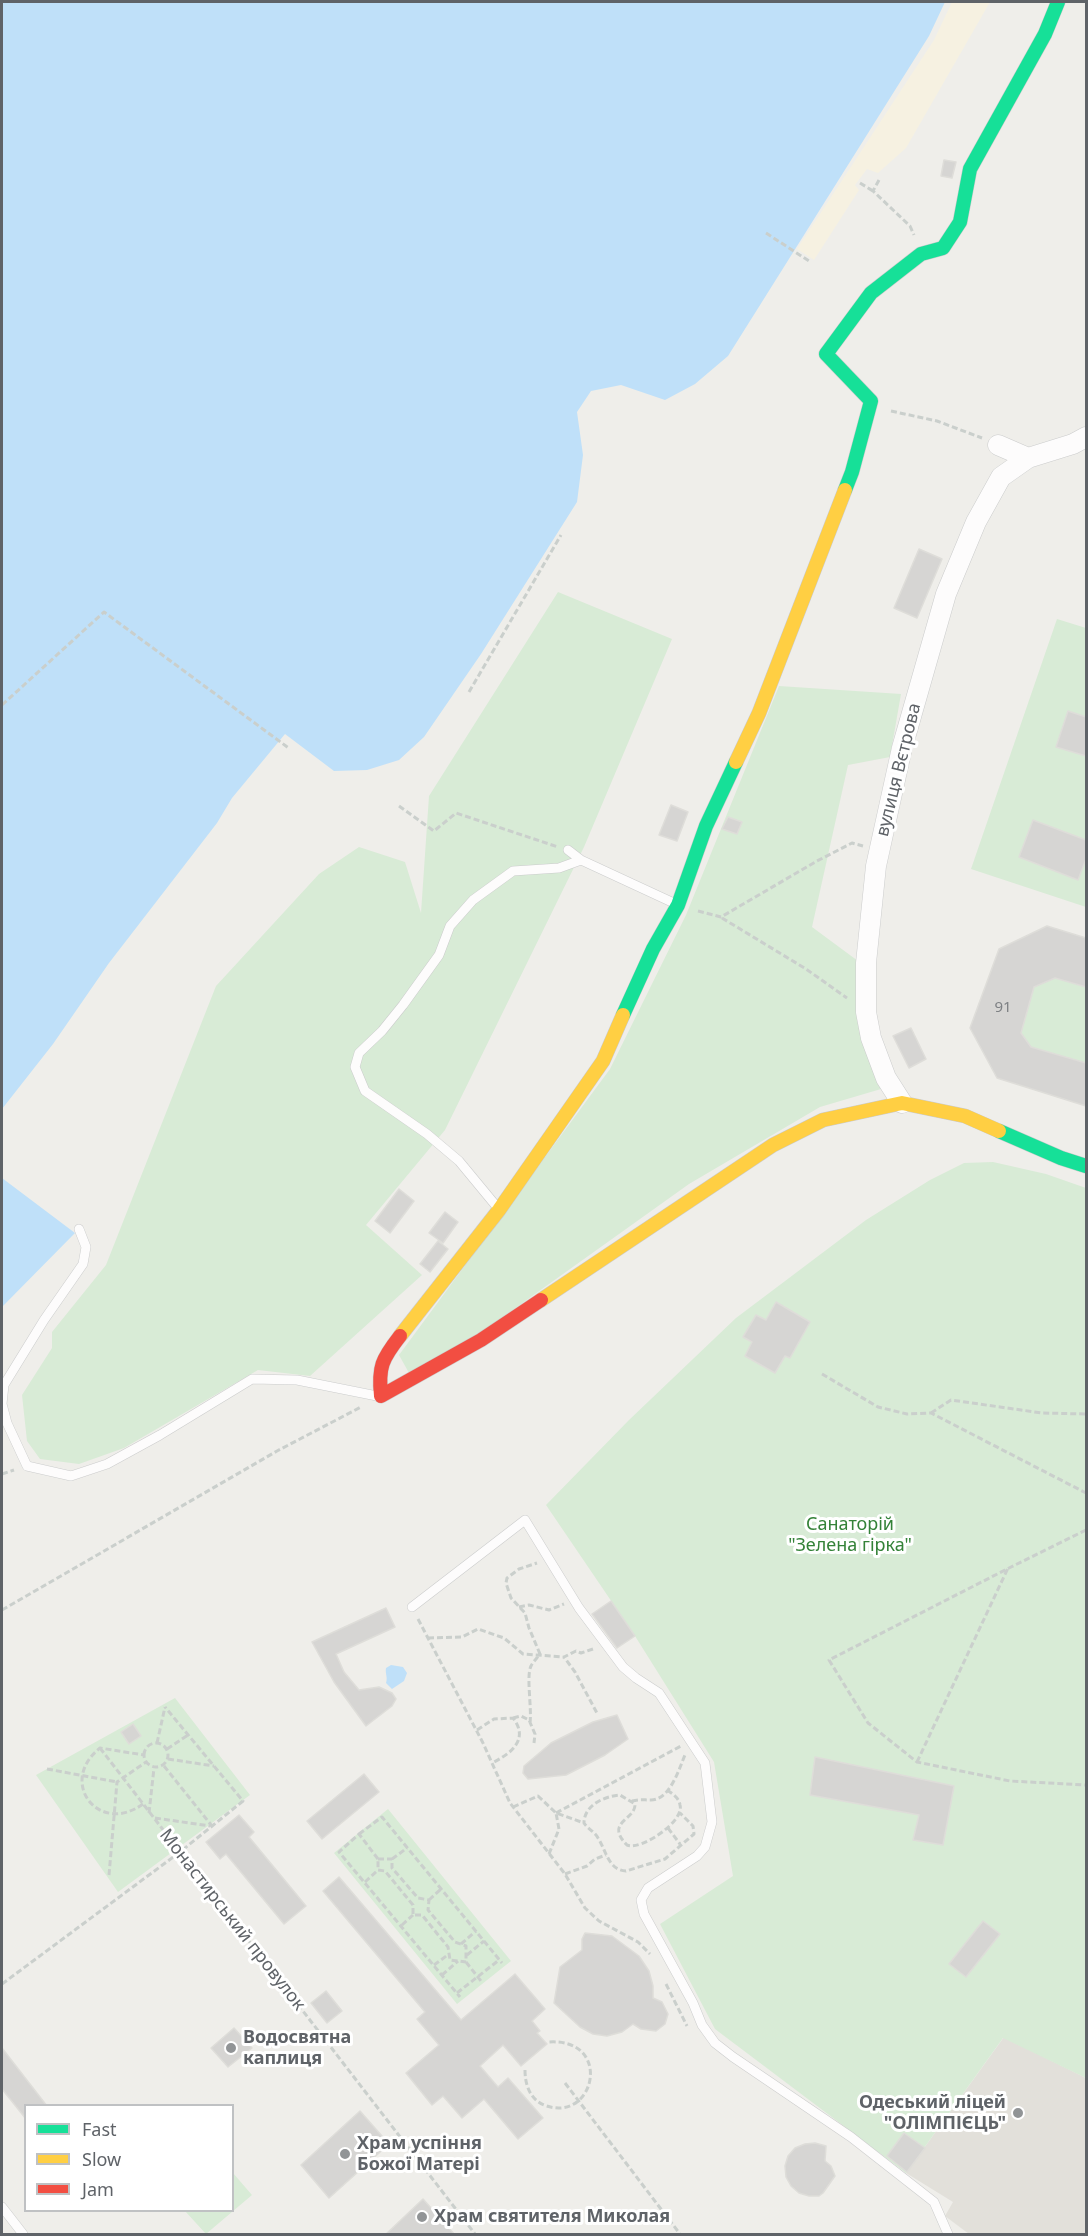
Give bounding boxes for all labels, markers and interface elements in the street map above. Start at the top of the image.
street label: вулиця Вєтрова [872,701,926,839]
house number: 91 [994,999,1012,1017]
park label: Санаторій "Зелена гірка" [788,1514,912,1556]
street label: Монастирський провулок [154,1825,310,2015]
place label: Водосвятна каплиця [243,2027,351,2070]
marker: Водосвятна каплиця [224,2041,238,2055]
place label: Одеський ліцей "ОЛІМПІЄЦЬ" [859,2092,1006,2134]
legend [24,2104,234,2212]
marker: Одеський ліцей "ОЛІМПІЄЦЬ" [1011,2106,1025,2120]
text: Fast [82,2117,117,2141]
place label: Храм успіння Божої Матері [357,2133,482,2176]
text: Slow [82,2147,121,2171]
marker: Храм успіння Божої Матері [338,2147,352,2161]
text: Jam [82,2177,114,2201]
place label: Храм святителя Миколая [434,2206,670,2228]
marker: Храм святителя Миколая [415,2210,429,2224]

